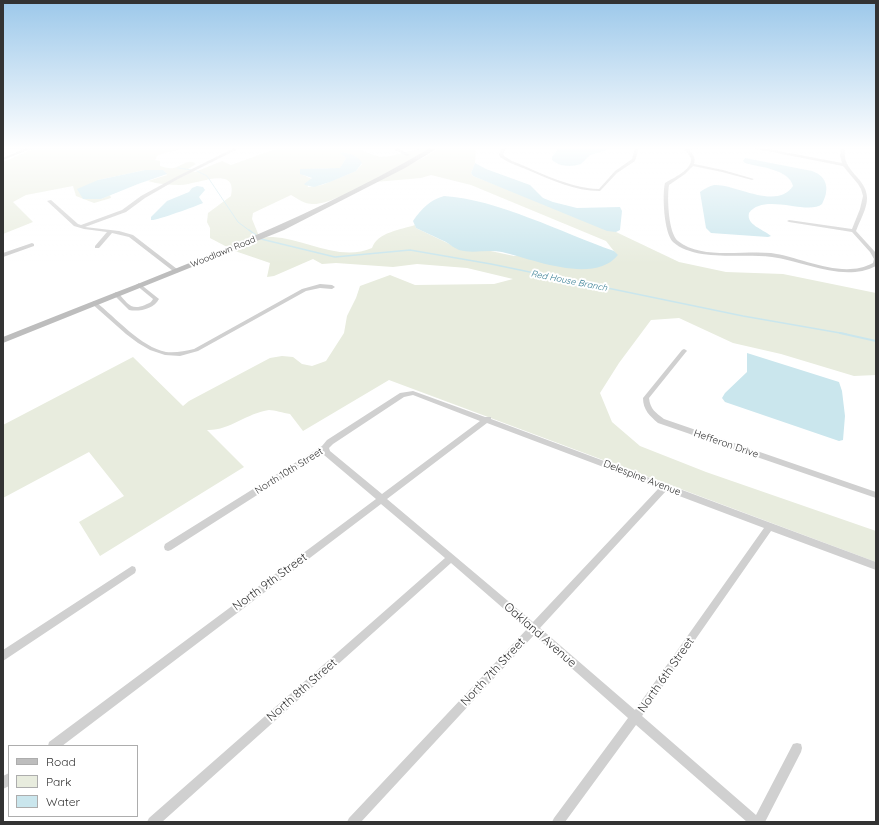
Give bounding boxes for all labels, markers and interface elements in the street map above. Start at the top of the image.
street label: Woodlawn Road [189,234,257,270]
water label: Red House Branch [530,268,608,294]
street label: Hefferon Drive [692,427,760,461]
street label: North 10th Street [253,445,325,497]
street label: Delespine Avenue [602,458,682,498]
street label: North 9th Street [230,550,310,614]
street label: Oakland Avenue [501,600,579,670]
street label: North 7th Street [458,635,528,709]
street label: North 6th Street [635,635,697,715]
street label: North 8th Street [264,656,340,724]
legend [8,745,138,817]
text: Road [46,754,76,769]
text: Park [46,774,71,789]
text: Water [46,794,80,809]

